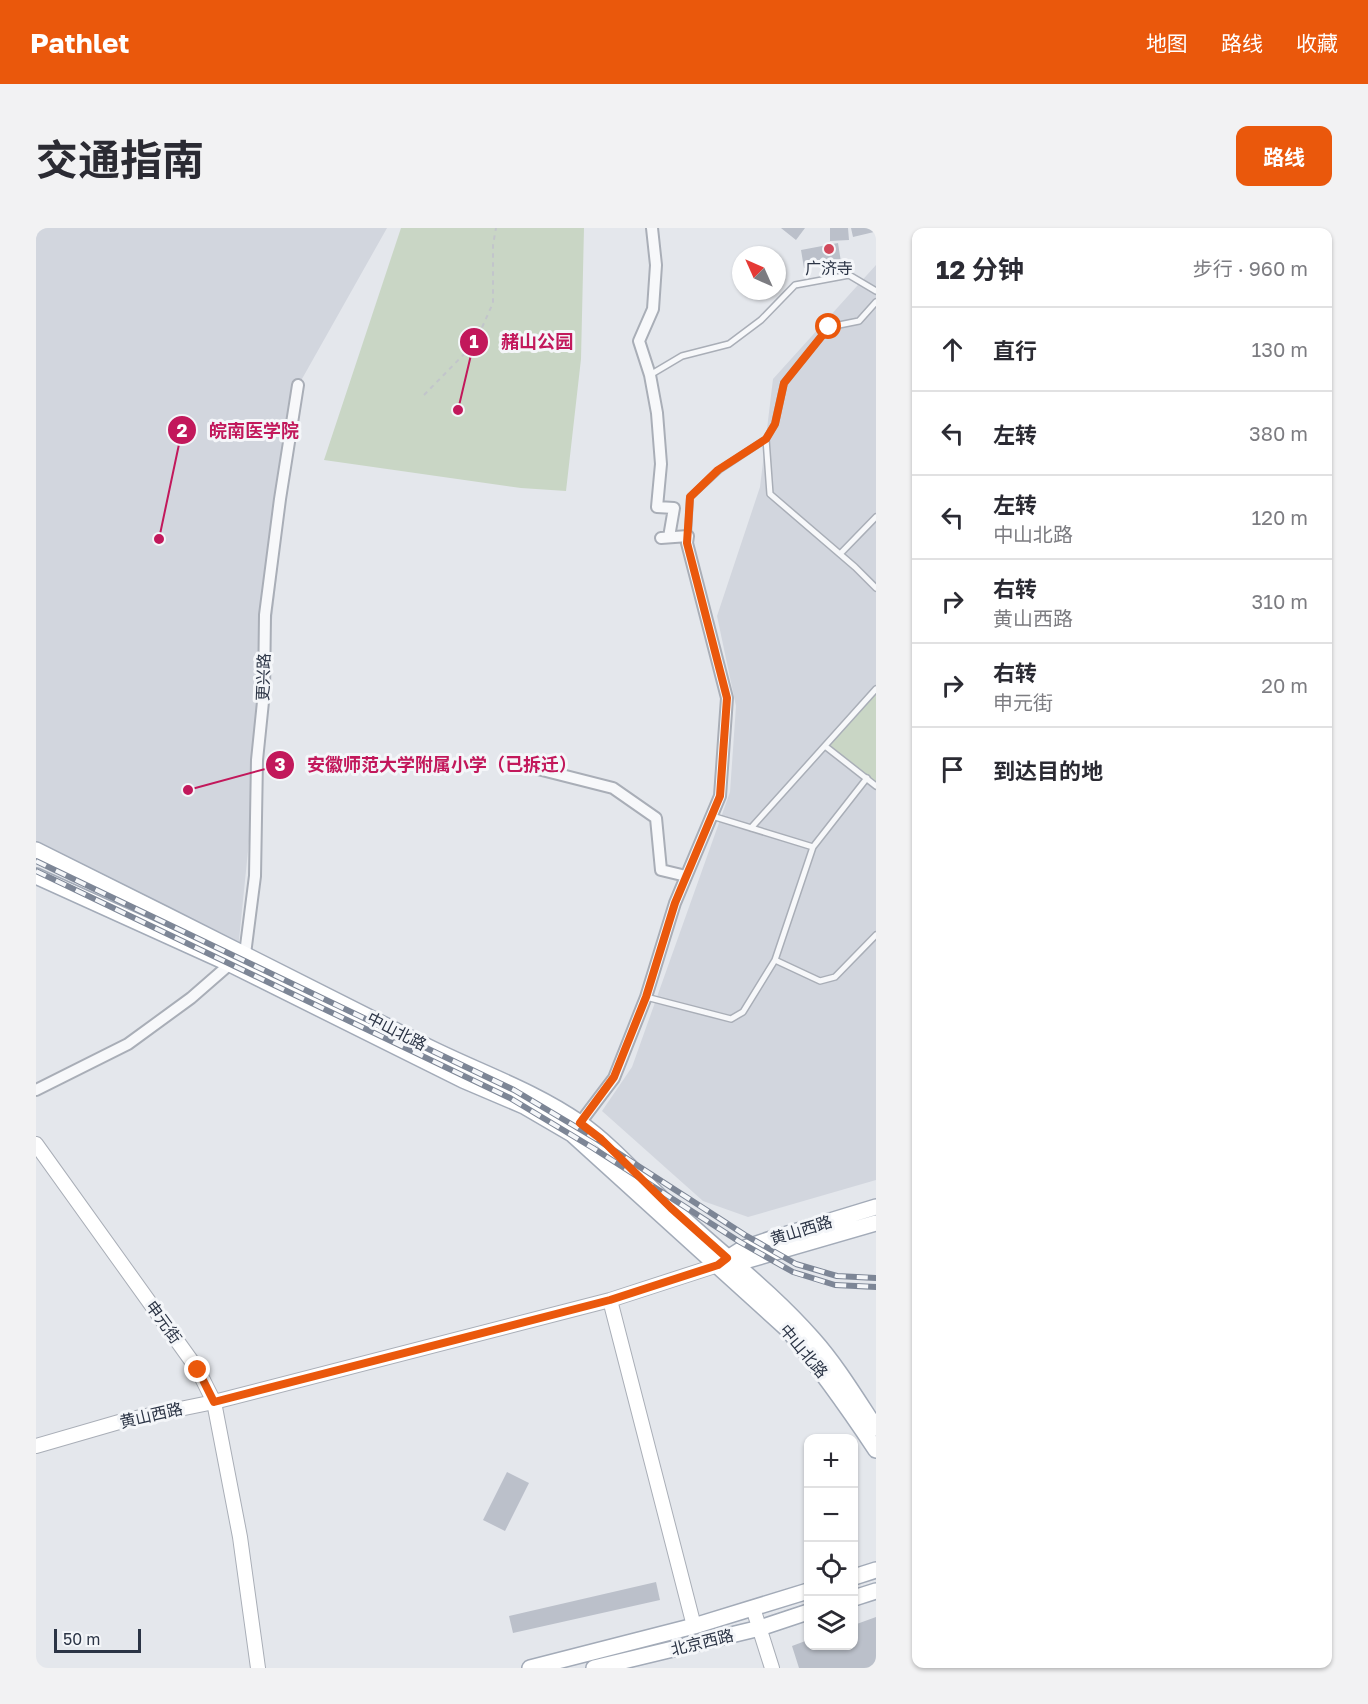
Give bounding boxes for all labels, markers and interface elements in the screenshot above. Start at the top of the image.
text: Pathlet [30,26,130,59]
text: 地图 [1146,30,1188,56]
text: 路线 [1221,30,1263,56]
text: 收藏 [1296,30,1338,56]
button: 路线 [1236,126,1332,186]
text: 交通指南 [36,134,204,184]
marker: 广济寺 [822,242,836,256]
north arrow [732,246,786,300]
text: 12 分钟 [936,254,1024,285]
text: 步行 · 960 m [1193,256,1308,280]
place label: 广济寺 [805,258,853,278]
route start [815,313,841,339]
callout: 赭山公园 [459,324,585,360]
text: 1 [469,330,479,352]
text: 赭山公园 [501,330,573,352]
icon: ahead [936,333,969,366]
text: 直行 [993,337,1037,364]
text: 130 m [1252,337,1308,361]
callout: 皖南医学院 [167,412,311,448]
icon: left [936,417,969,450]
text: 2 [177,419,188,441]
text: 皖南医学院 [209,419,299,441]
text: 左转 [993,421,1037,448]
text: 380 m [1249,421,1308,445]
text: 左转 [993,491,1037,518]
icon: left [936,501,969,534]
text: 120 m [1252,505,1308,529]
text: 中山北路 [993,522,1073,546]
text: 右转 [993,575,1037,602]
icon: right [936,585,969,618]
text: 310 m [1252,589,1308,613]
text: 黄山西路 [993,606,1073,630]
street label: 更兴路 [252,653,274,701]
text: 右转 [993,659,1037,686]
icon: right [936,669,969,702]
text: 20 m [1261,673,1308,697]
text: 申元街 [993,690,1053,714]
callout: 安徽师范大学附属小学（已拆迁） [265,747,589,783]
text: 3 [275,753,286,775]
text: 安徽师范大学附属小学（已拆迁） [307,753,577,775]
icon: arrive [936,753,969,786]
text: 到达目的地 [993,757,1103,784]
street label: 中山北路 [364,1008,430,1054]
street label: 黄山西路 [767,1211,835,1249]
street label: 申元街 [142,1297,186,1347]
street label: 中山北路 [776,1320,832,1382]
route end [184,1356,210,1382]
street label: 黄山西路 [118,1398,184,1432]
map controls [804,1434,858,1650]
button: + [804,1434,858,1488]
button: − [804,1488,858,1542]
button: locate [804,1542,858,1596]
button: layers [804,1596,858,1650]
street label: 北京西路 [669,1625,735,1659]
scale bar [54,1626,141,1654]
text: 50 m [63,1629,100,1649]

